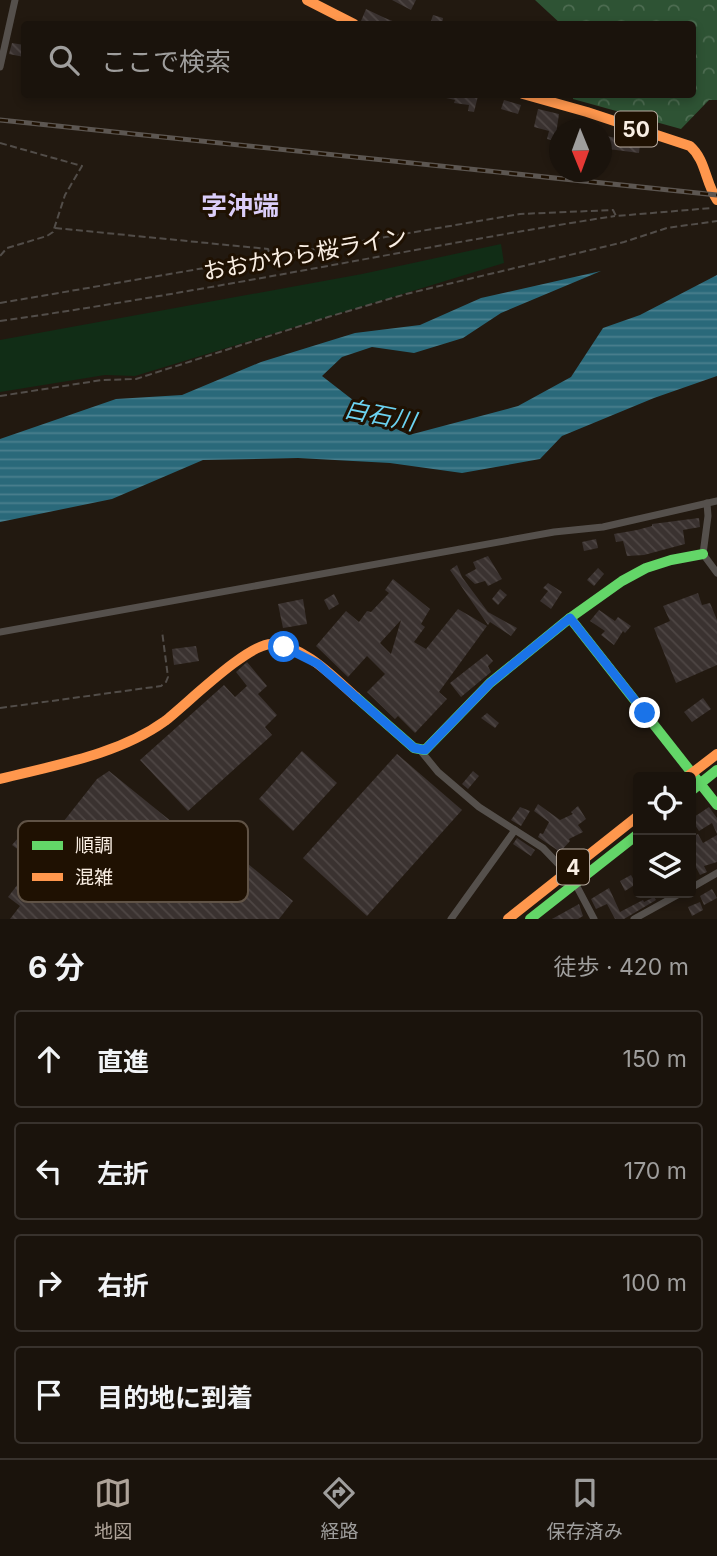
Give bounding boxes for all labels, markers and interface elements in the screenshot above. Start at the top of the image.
search box [21,21,696,98]
icon: search [45,41,83,79]
text: ここで検索 [101,46,231,77]
road number: 50 [615,111,657,146]
north arrow [549,119,612,182]
district label: 字沖端 [201,190,279,221]
street label: おおかわら桜ライン [201,222,409,286]
water label: 白石川 [342,394,421,437]
route start [268,631,299,662]
route end [629,697,660,728]
map controls [633,772,696,898]
button: locate [633,772,696,835]
legend [18,821,248,902]
text: 順調 [75,834,113,857]
button: layers [633,835,696,898]
road number: 4 [557,850,589,884]
text: 混雑 [75,866,113,889]
text: 6 分 [28,949,85,985]
text: 徒歩 · 420 m [553,953,689,981]
icon: ahead [30,1040,68,1078]
text: 150 m [623,1045,687,1073]
text: 直進 [97,1046,149,1077]
icon: left [30,1152,68,1190]
text: 170 m [624,1157,687,1185]
text: 左折 [97,1158,149,1189]
icon: right [30,1264,68,1302]
text: 100 m [622,1269,687,1297]
text: 右折 [97,1270,149,1301]
icon: arrive [30,1376,68,1414]
text: 目的地に到着 [97,1382,253,1413]
tab: 地図 [94,1474,132,1543]
tab: 経路 [320,1474,359,1543]
tab: 保存済み [547,1474,623,1543]

